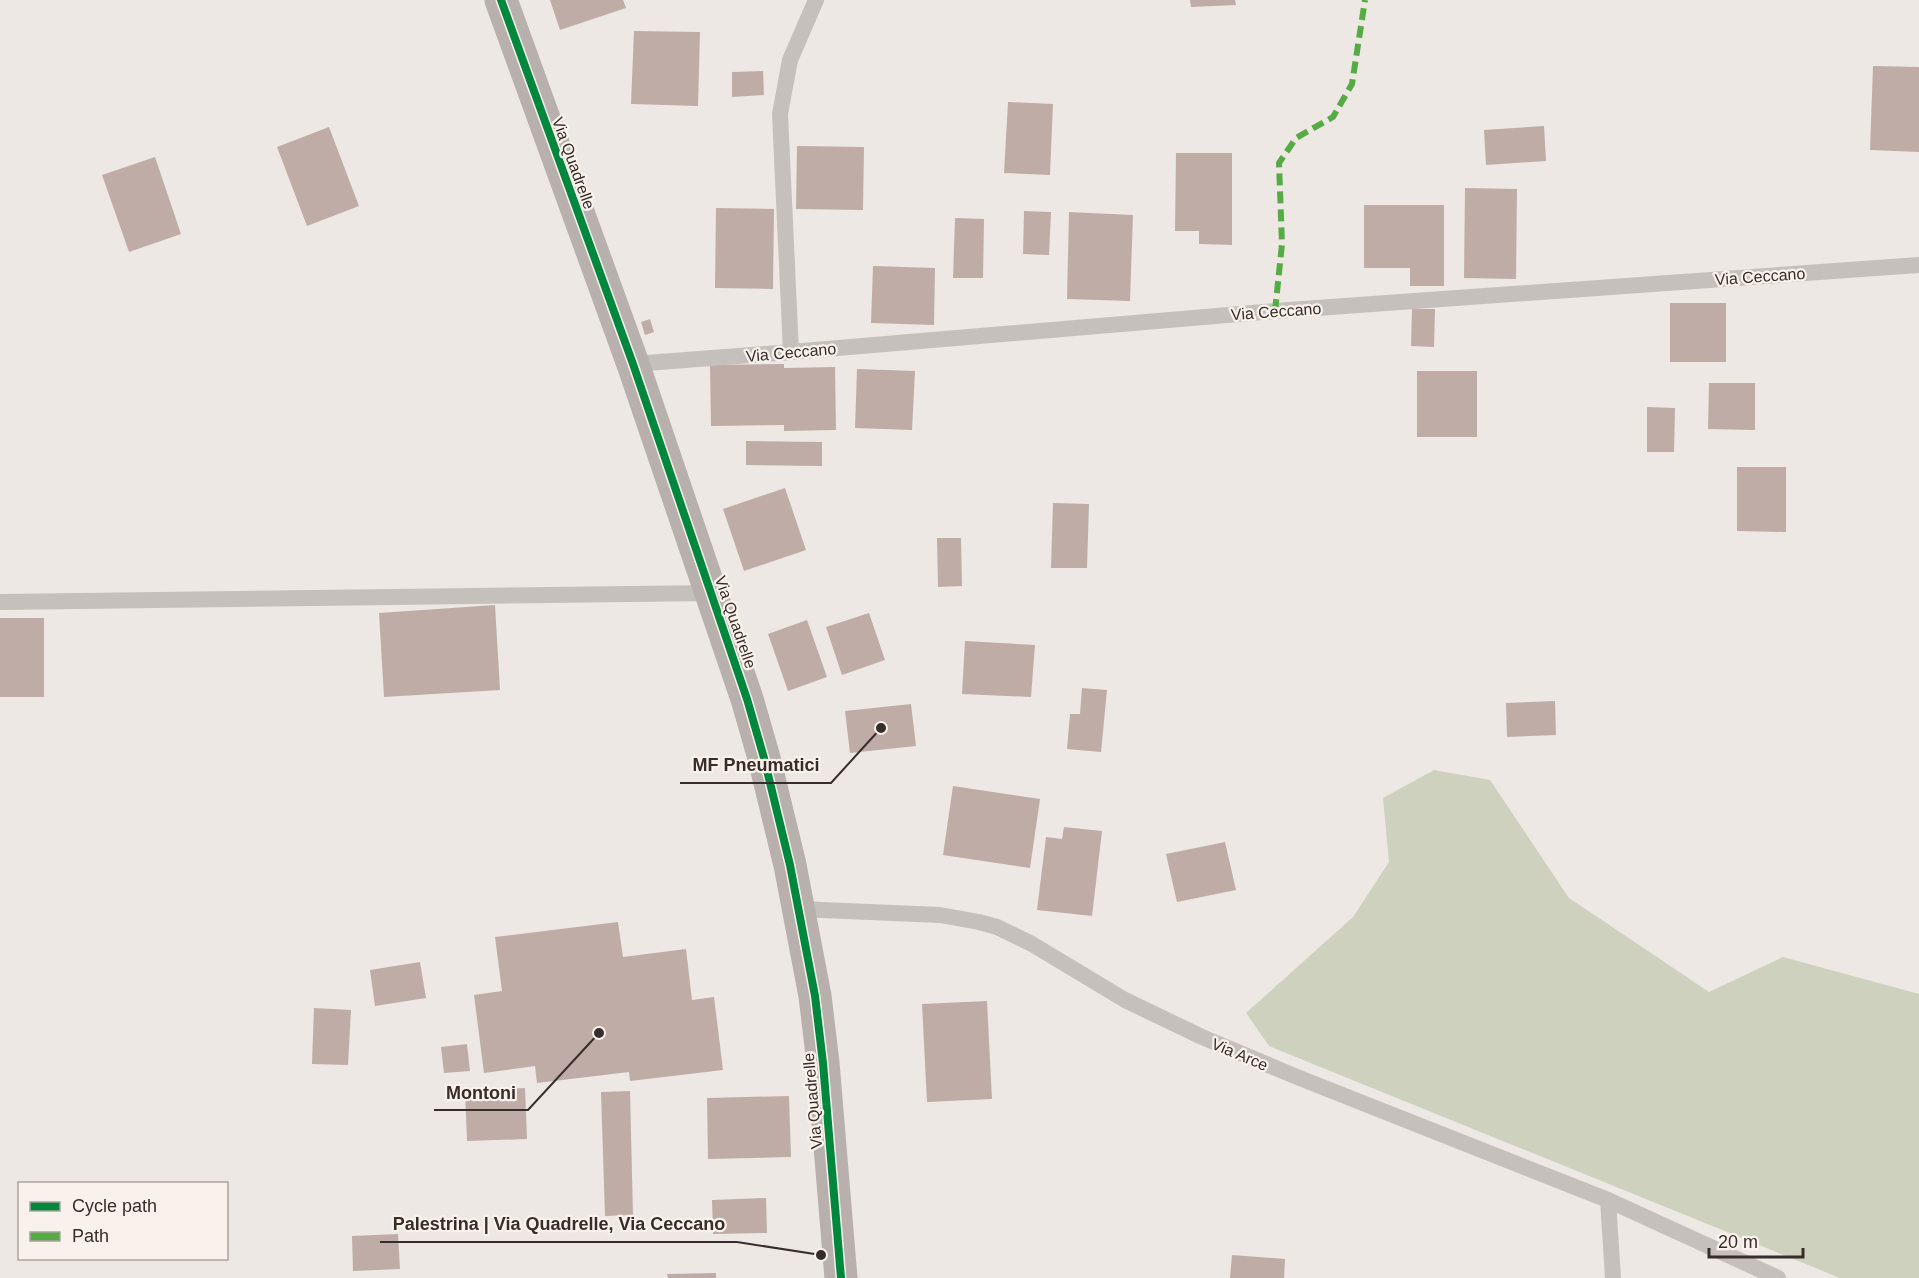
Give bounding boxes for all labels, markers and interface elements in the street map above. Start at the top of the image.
street label: Via Quadrelle [549,115,598,212]
street label: Via Ceccano [1714,265,1806,288]
street label: Via Ceccano [1230,300,1322,323]
street label: Via Ceccano [745,340,837,365]
street label: Via Quadrelle [712,574,759,671]
callout: MF Pneumatici [680,747,831,783]
text: MF Pneumatici [692,755,820,775]
street label: Via Arce [1209,1035,1271,1074]
street label: Via Quadrelle [800,1052,825,1150]
callout: Montoni [434,1074,528,1110]
text: Montoni [446,1083,516,1103]
legend [18,1182,228,1260]
text: Cycle path [72,1196,157,1216]
callout: Palestrina | Via Quadrelle, Via Ceccano [380,1206,737,1242]
text: Palestrina | Via Quadrelle, Via Ceccano [393,1214,725,1234]
scale bar [1709,1221,1804,1259]
text: Path [72,1226,109,1246]
text: 20 m [1718,1232,1758,1252]

